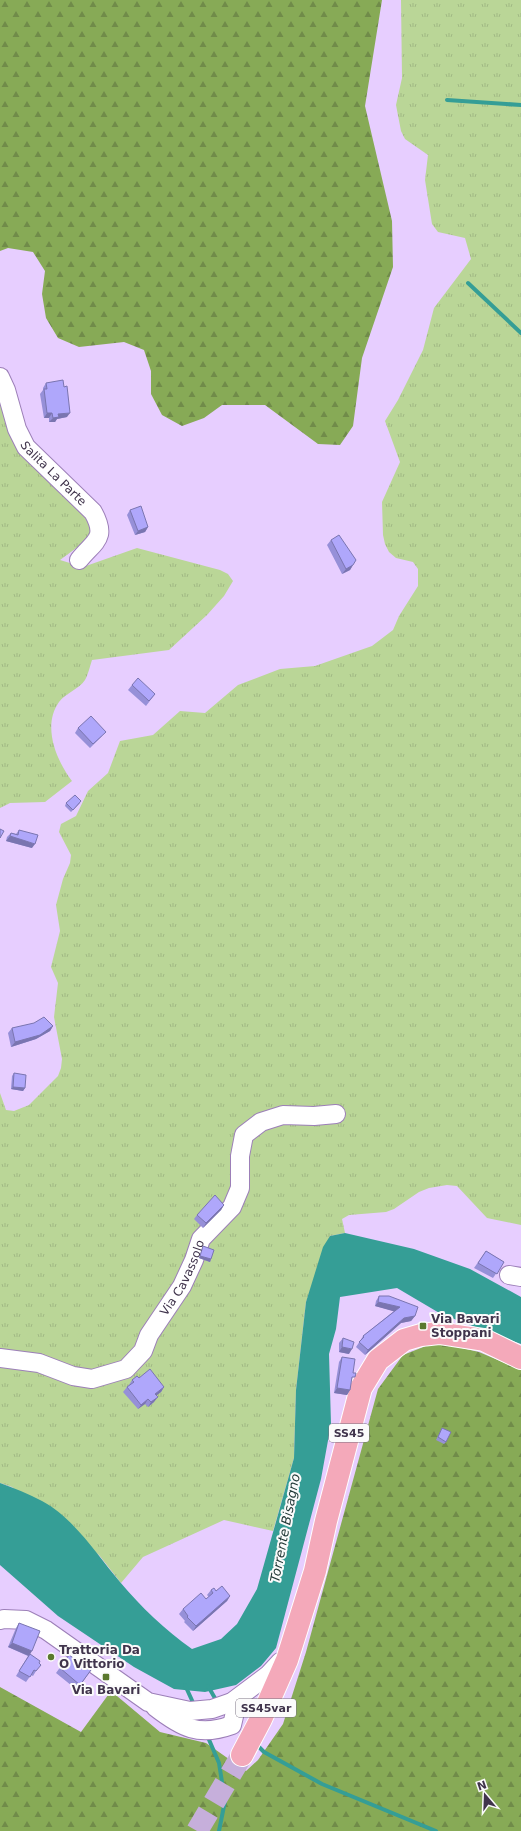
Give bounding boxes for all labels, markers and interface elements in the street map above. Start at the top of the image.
street label: Salita La Parte [17,439,89,509]
street label: Via Cavassolo [157,1238,207,1318]
place label: Via Bavari Stoppani [431,1312,500,1340]
marker: Via Bavari Stoppani [418,1321,428,1331]
road number: SS45 [329,1424,369,1442]
water label: Torrente Bisagno [267,1472,303,1584]
place label: Trattoria Da O Vittorio [59,1643,140,1671]
marker: Trattoria Da O Vittorio [46,1652,56,1662]
marker: Via Bavari [101,1672,111,1682]
place label: Via Bavari [72,1683,140,1697]
road number: SS45var [236,1699,296,1717]
north arrow [465,1775,505,1815]
text: N [475,1778,488,1794]

